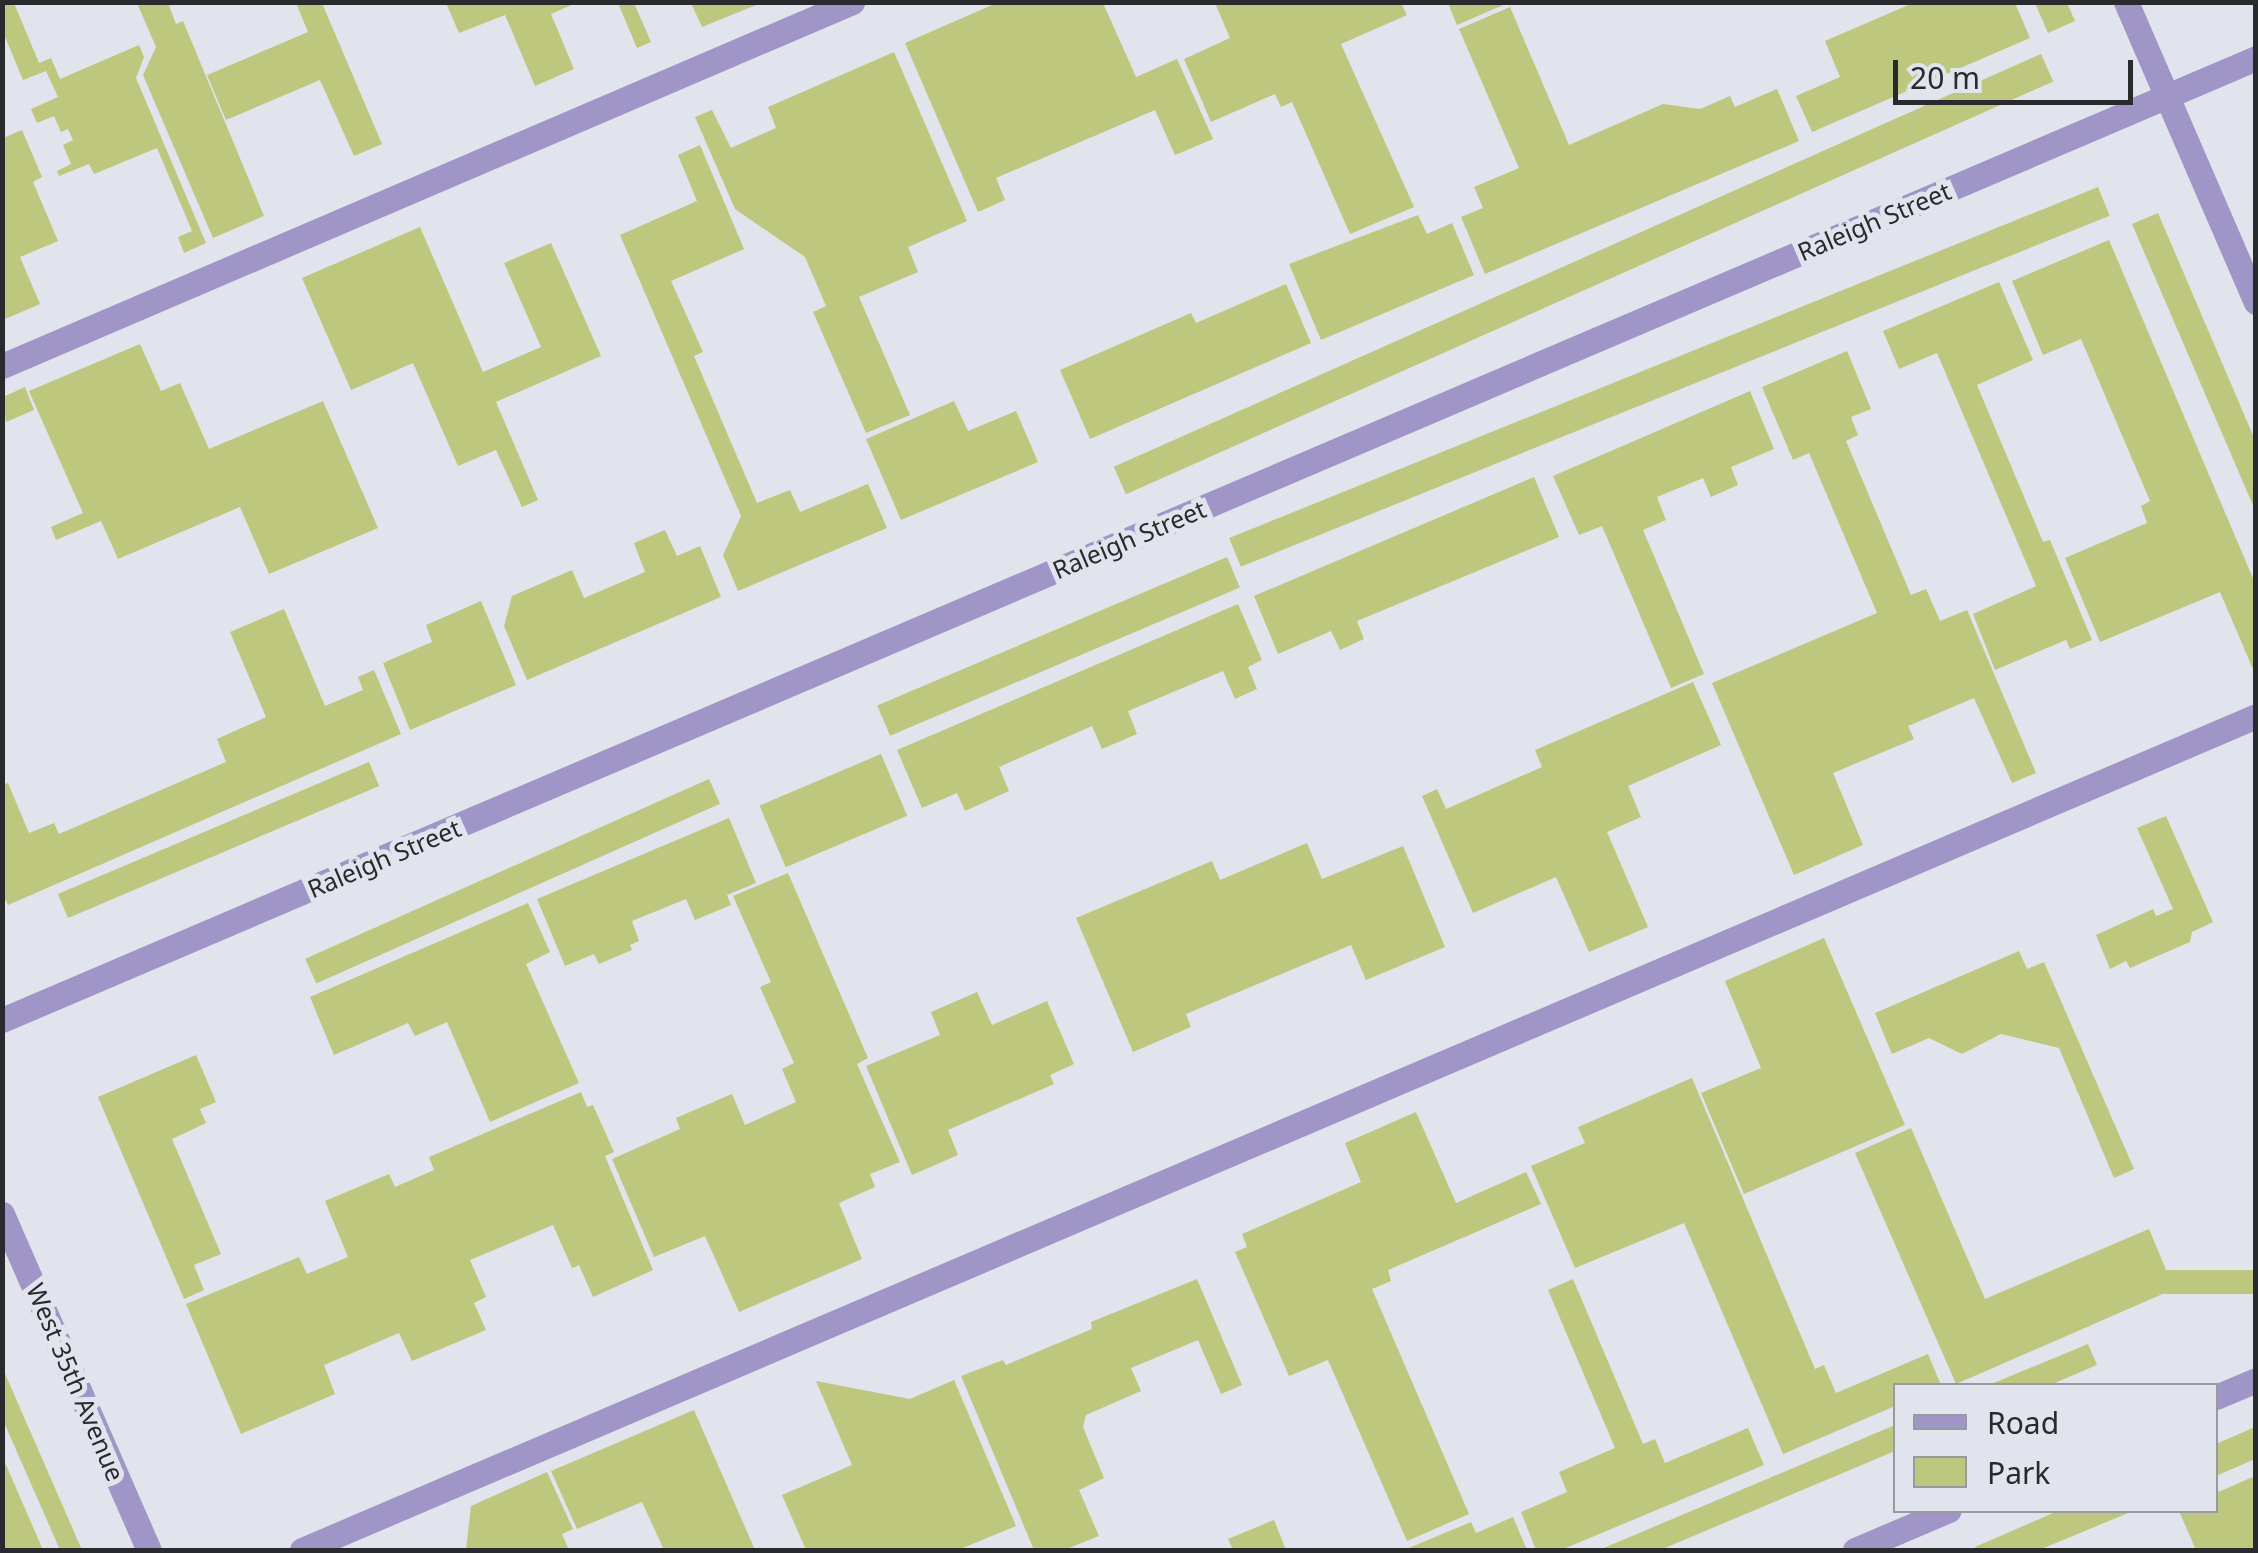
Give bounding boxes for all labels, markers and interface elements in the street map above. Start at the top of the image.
scale bar [1898,40,2138,102]
text: 20 m [1910,57,1980,98]
street label: Raleigh Street [1793,175,1955,267]
street label: Raleigh Street [1048,493,1210,585]
street label: Raleigh Street [303,812,465,904]
street label: West 35th Avenue [21,1279,131,1485]
legend [1893,1383,2218,1513]
text: Road [1987,1402,2059,1443]
text: Park [1987,1452,2050,1493]

